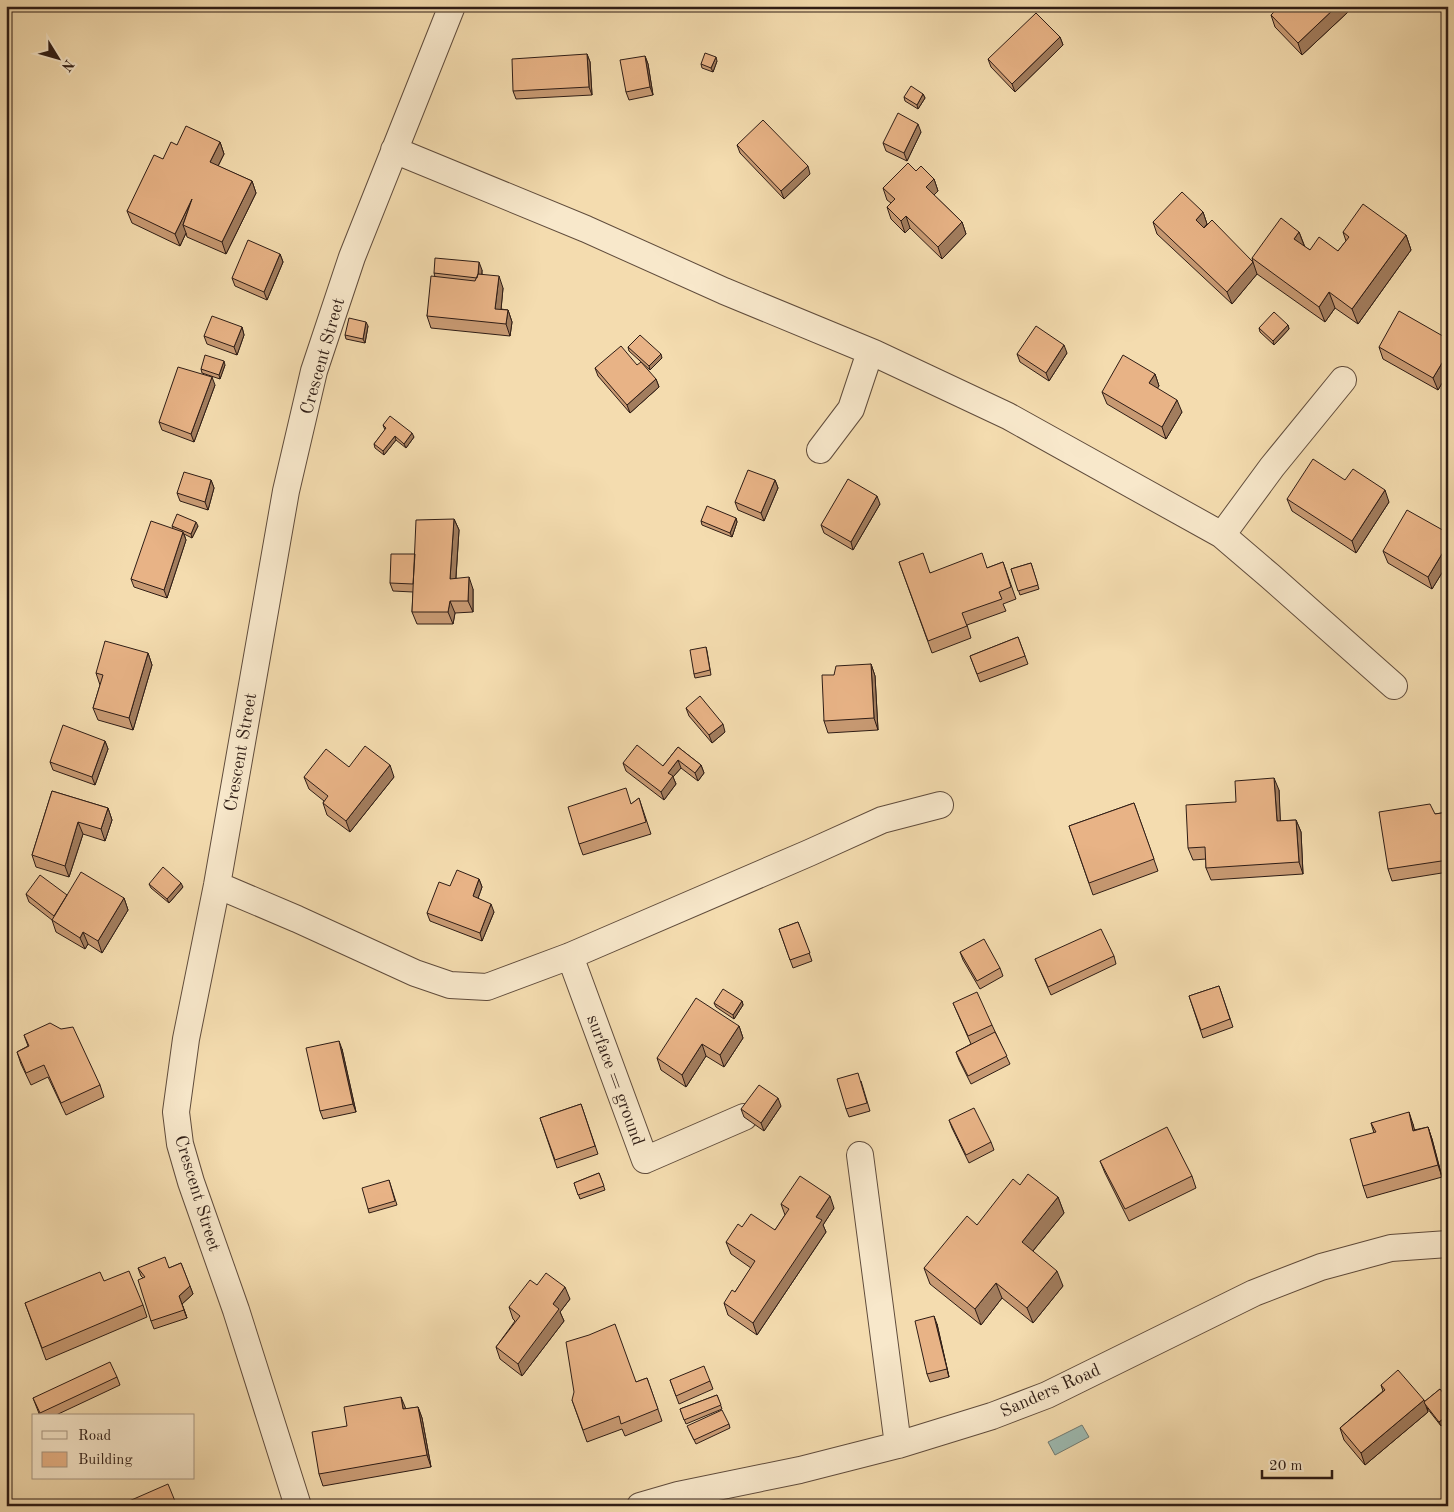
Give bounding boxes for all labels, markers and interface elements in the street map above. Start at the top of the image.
north arrow [32,32,82,82]
text: N [59,57,76,74]
street label: Crescent Street [298,296,348,417]
street label: Crescent Street [222,691,260,813]
street label: surface = ground [583,1013,647,1148]
street label: Crescent Street [171,1133,223,1254]
street label: Sanders Road [998,1361,1103,1421]
legend [32,1414,195,1480]
text: Road [78,1429,112,1444]
scale bar [1262,1447,1332,1479]
text: Building [78,1453,133,1468]
text: 20 m [1269,1459,1303,1474]

